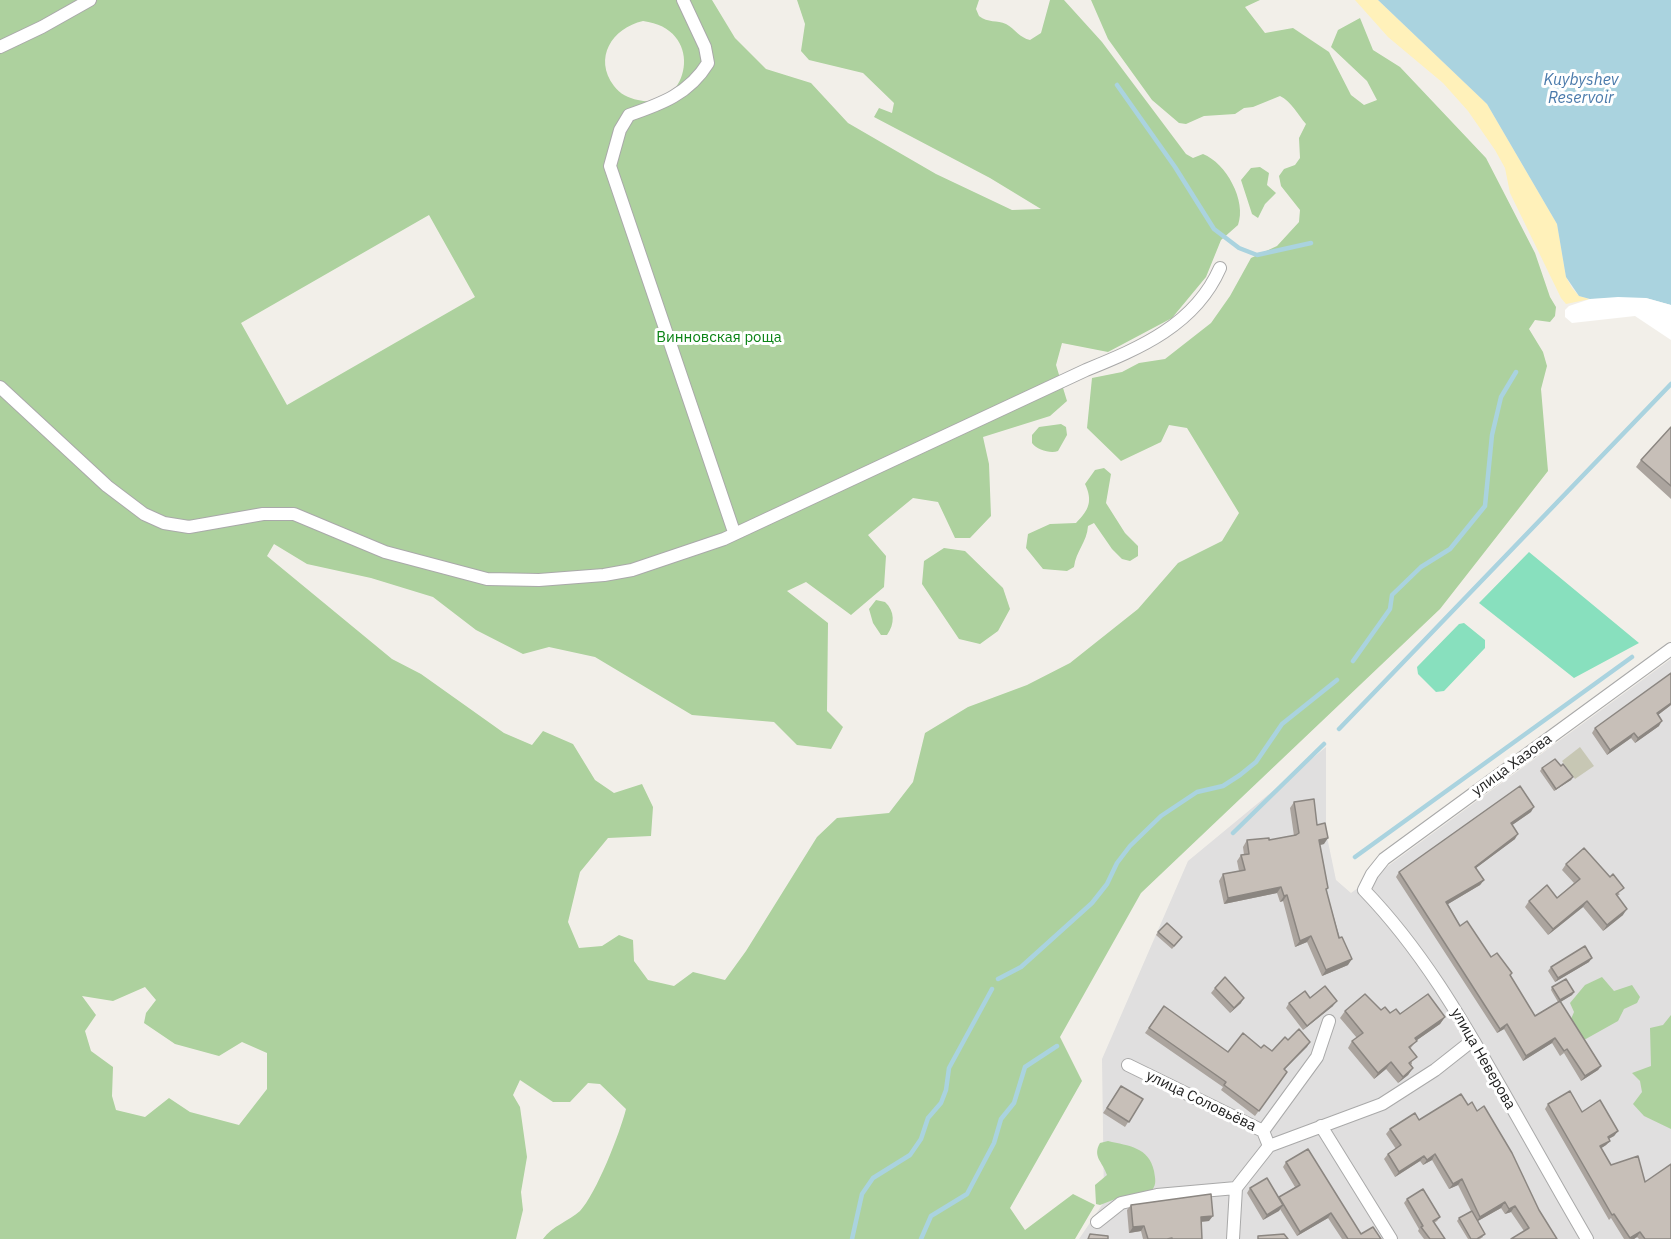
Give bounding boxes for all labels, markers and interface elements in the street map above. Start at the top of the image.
water label: Kuybyshev Reservoir [1544,70,1618,108]
park label: Винновская роща [656,329,782,347]
street label: улица Хазова [1469,730,1555,800]
street label: улица Неверова [1447,1005,1519,1113]
street label: улица Соловьёва [1143,1067,1259,1135]

